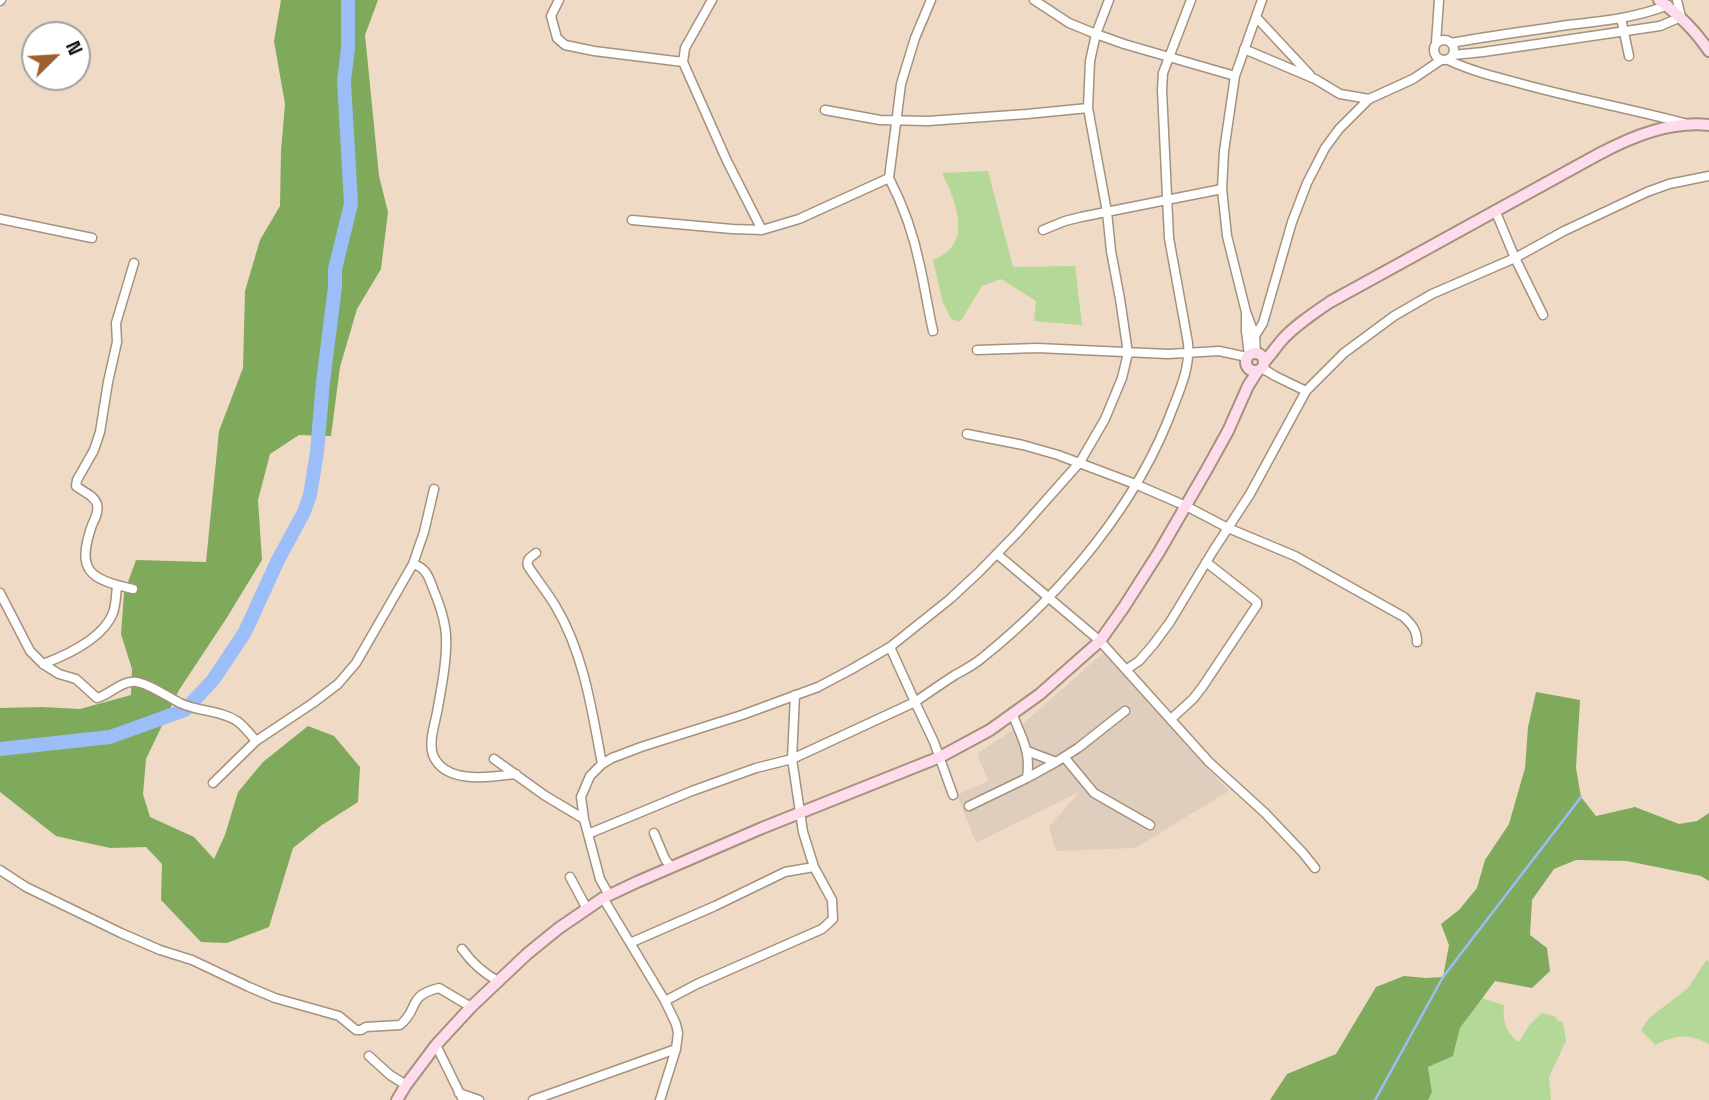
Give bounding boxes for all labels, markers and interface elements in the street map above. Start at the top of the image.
north arrow [21,21,91,91]
text: N [60,37,88,59]

